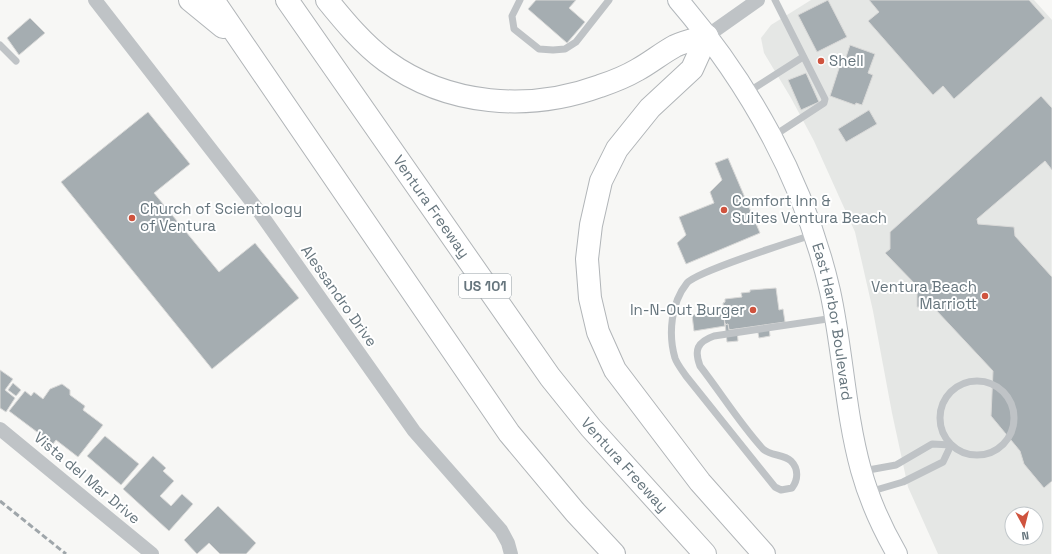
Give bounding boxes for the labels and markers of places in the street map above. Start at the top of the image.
place label: Shell [829,51,864,70]
marker: Shell [816,56,826,66]
place label: Comfort Inn & Suites Ventura Beach [732,191,887,227]
place label: Church of Scientology of Ventura [140,199,302,235]
marker: Comfort Inn & Suites Ventura Beach [719,205,729,215]
marker: Church of Scientology of Ventura [127,213,137,223]
place label: Ventura Beach Marriott [871,277,977,313]
marker: Ventura Beach Marriott [980,291,990,301]
place label: In-N-Out Burger [630,300,745,319]
marker: In-N-Out Burger [748,305,758,315]

